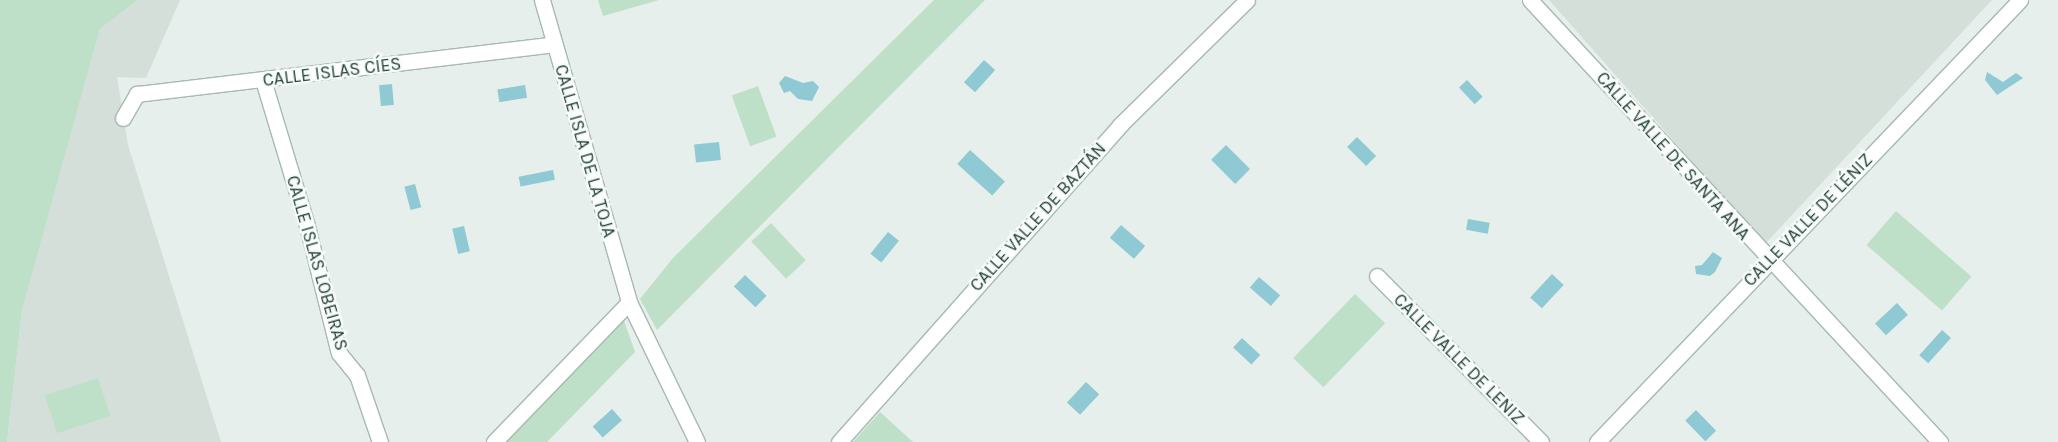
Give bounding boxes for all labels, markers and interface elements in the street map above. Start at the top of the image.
street label: CALLE ISLAS CÍES [261,53,403,91]
street label: CALLE ISLA DE LA TOJA [550,62,620,240]
street label: CALLE VALLE DE SANTA ANA [1592,67,1754,245]
street label: CALLE VALLE DE BAZTÁN [965,138,1111,296]
street label: CALLE VALLE DE LÉNIZ [1739,149,1877,291]
street label: CALLE ISLAS LOBEIRAS [282,173,352,353]
street label: CALLE VALLE DE LENIZ [1389,289,1529,429]

